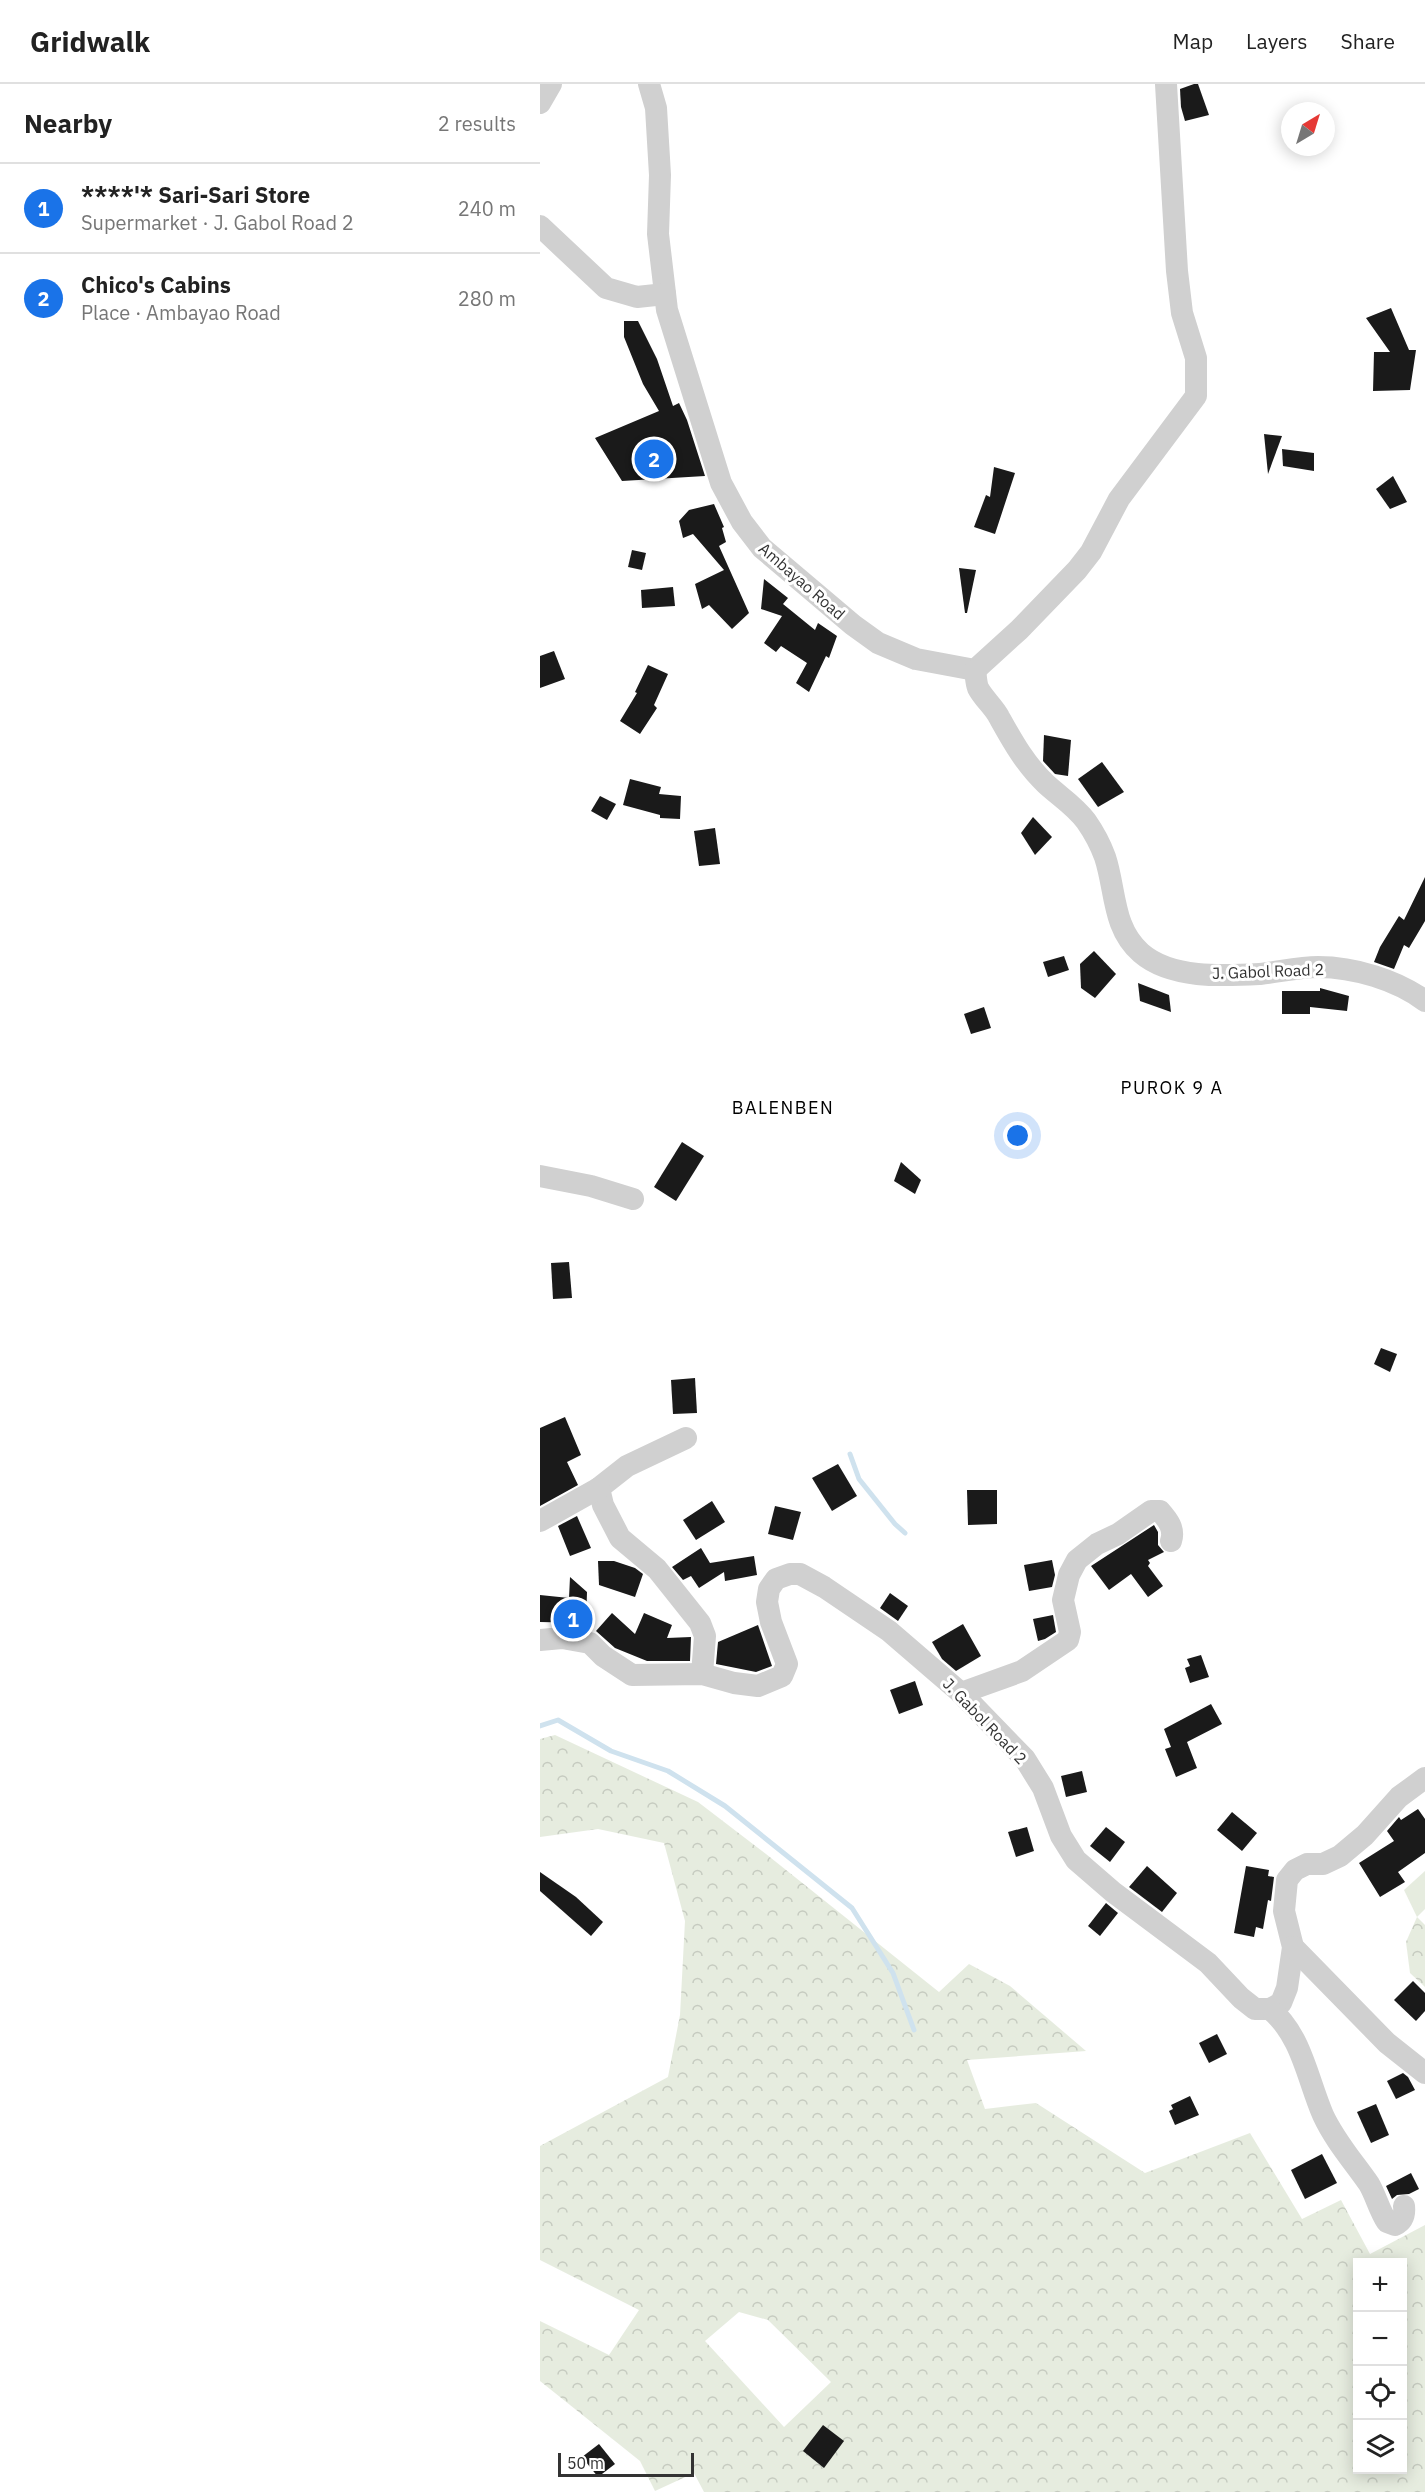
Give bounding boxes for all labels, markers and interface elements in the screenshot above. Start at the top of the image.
text: Gridwalk [30,23,150,60]
text: Map [1173,27,1213,55]
text: Layers [1246,27,1308,55]
text: Share [1341,27,1395,55]
north arrow [1281,102,1335,156]
text: Nearby [24,106,112,140]
text: 2 results [438,110,516,137]
text: ****'* Sari-Sari Store [81,180,310,209]
text: 1 [38,195,50,222]
text: 240 m [458,195,516,222]
text: Supermarket · J. Gabol Road 2 [81,209,354,236]
text: Chico's Cabins [81,270,231,299]
text: 2 [38,285,50,312]
text: 280 m [458,285,516,312]
text: Place · Ambayao Road [81,299,281,326]
pin: 2 [634,436,674,482]
street label: Ambayao Road [755,538,849,624]
street label: J. Gabol Road 2 [1212,959,1324,983]
district label: PUROK 9 A [1121,1076,1223,1099]
district label: BALENBEN [732,1096,834,1119]
your location [1003,1121,1032,1150]
pin: 1 [554,1596,592,1642]
street label: J. Gabol Road 2 [939,1674,1031,1768]
map controls [1353,2258,1407,2474]
button: + [1353,2258,1407,2312]
button: − [1353,2312,1407,2366]
button: locate [1353,2366,1407,2420]
button: layers [1353,2420,1407,2474]
scale bar [558,2450,694,2478]
text: 50 m [567,2453,604,2473]

